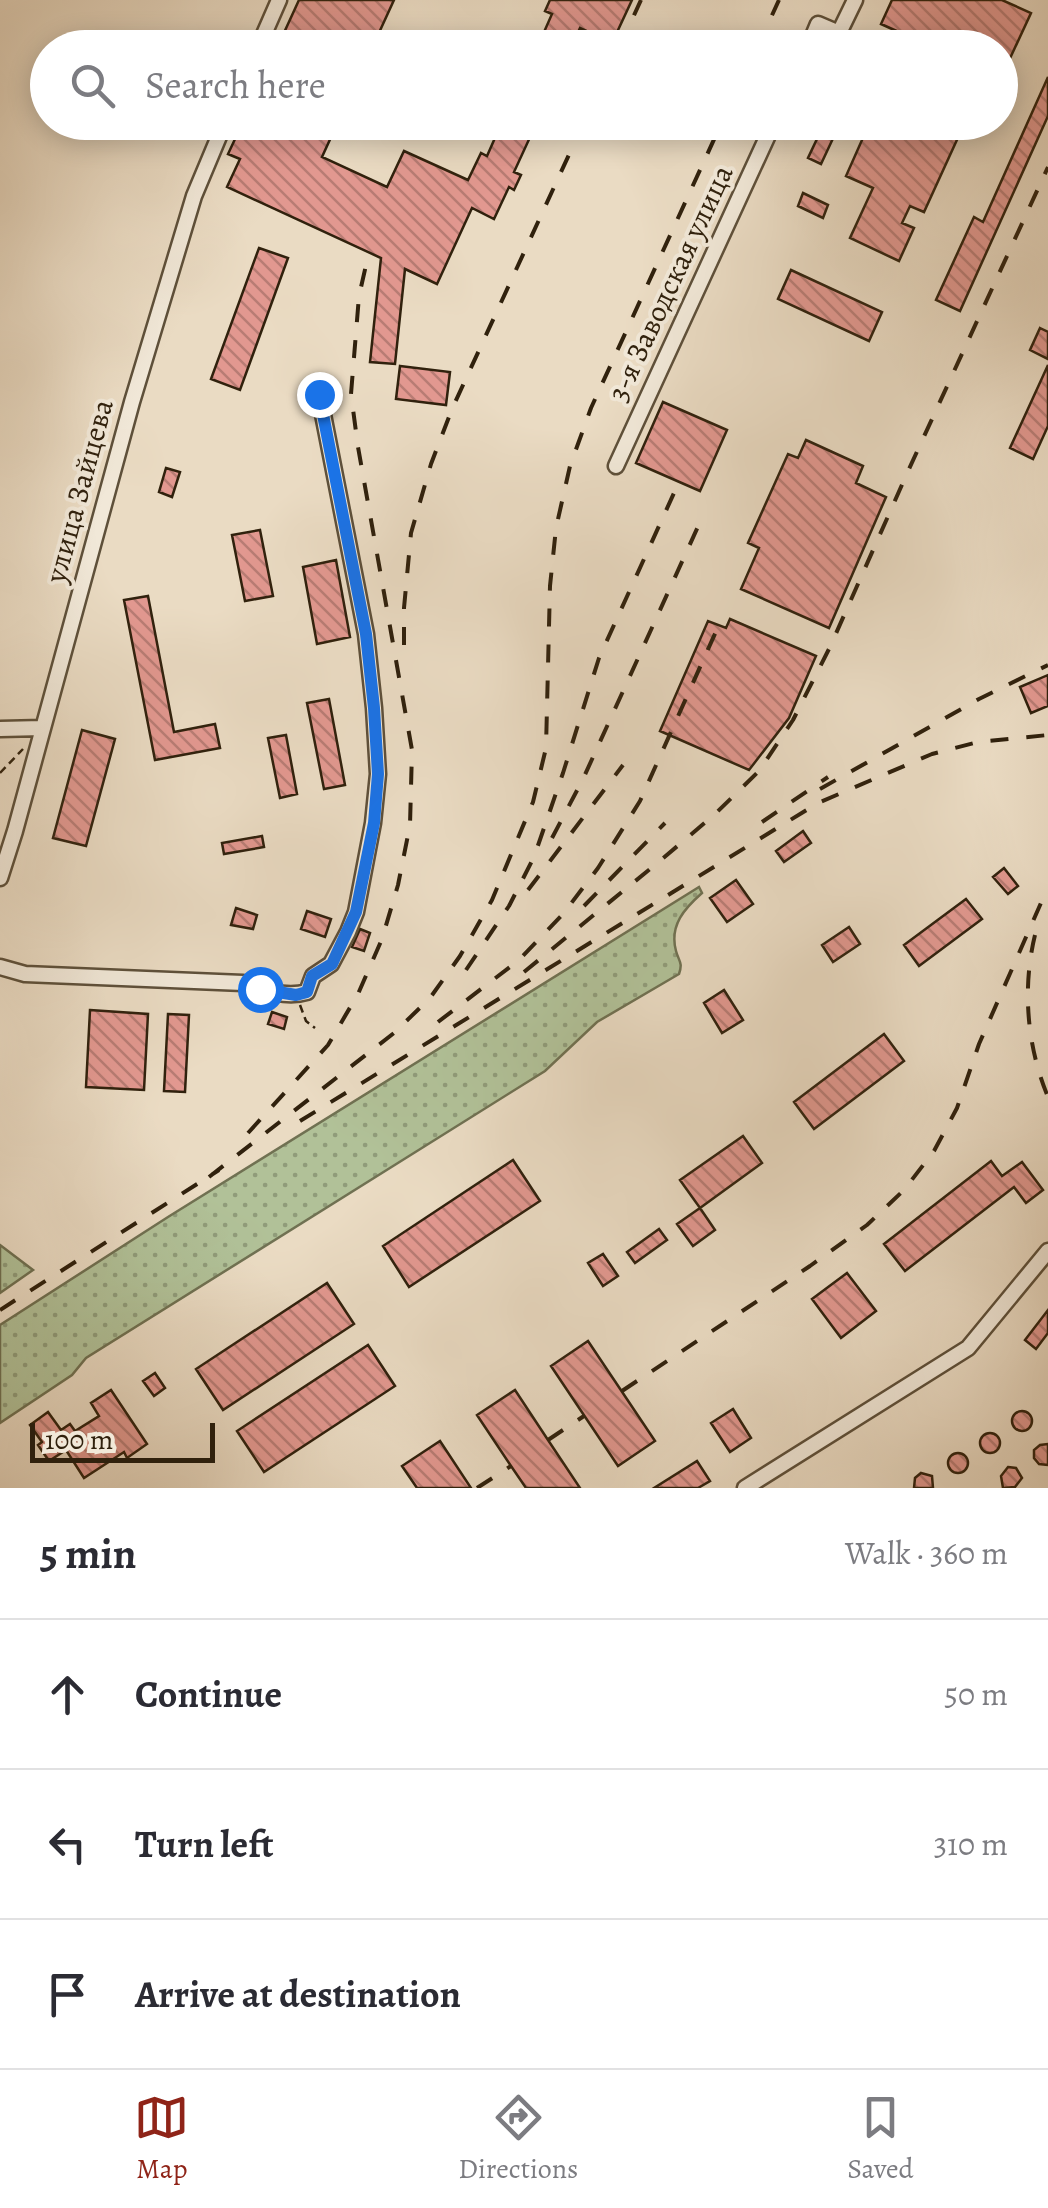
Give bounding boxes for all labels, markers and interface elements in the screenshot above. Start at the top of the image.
search box [30,30,1018,140]
icon: search [65,58,120,113]
text: Search here [145,59,326,111]
street label: 3-я Заводская улица [598,158,742,408]
route end [297,372,343,418]
street label: улица Зайцева [35,395,123,588]
route start [238,967,284,1013]
scale bar [30,1418,215,1462]
text: 100 m [45,1421,113,1459]
text: 5 min [40,1525,136,1582]
text: Walk · 360 m [845,1531,1008,1575]
icon: ahead [40,1667,95,1722]
text: Continue [135,1668,282,1720]
text: 50 m [944,1672,1008,1716]
icon: left [40,1817,95,1872]
text: Turn left [135,1818,274,1870]
text: 310 m [934,1822,1008,1866]
icon: arrive [40,1967,95,2022]
text: Arrive at destination [135,1968,461,2020]
tab: Map [134,2090,189,2188]
tab: Directions [458,2090,578,2188]
tab: Saved [847,2090,914,2188]

